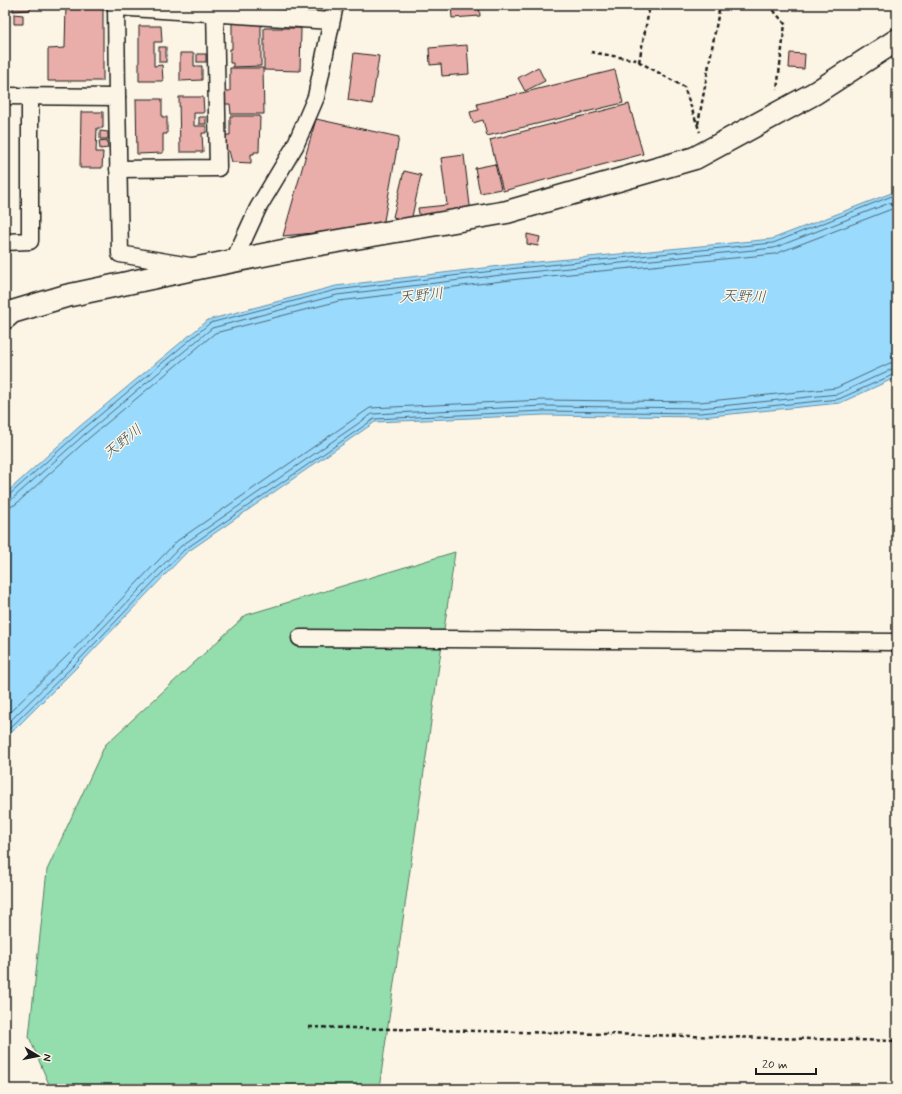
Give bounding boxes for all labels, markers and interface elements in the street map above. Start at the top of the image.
water label: 天野川 [398,284,444,308]
water label: 天野川 [721,286,767,308]
water label: 天野川 [99,420,147,464]
north arrow [18,1036,58,1076]
scale bar [756,1050,816,1076]
text: N [39,1053,54,1062]
text: 20 m [762,1057,788,1073]

